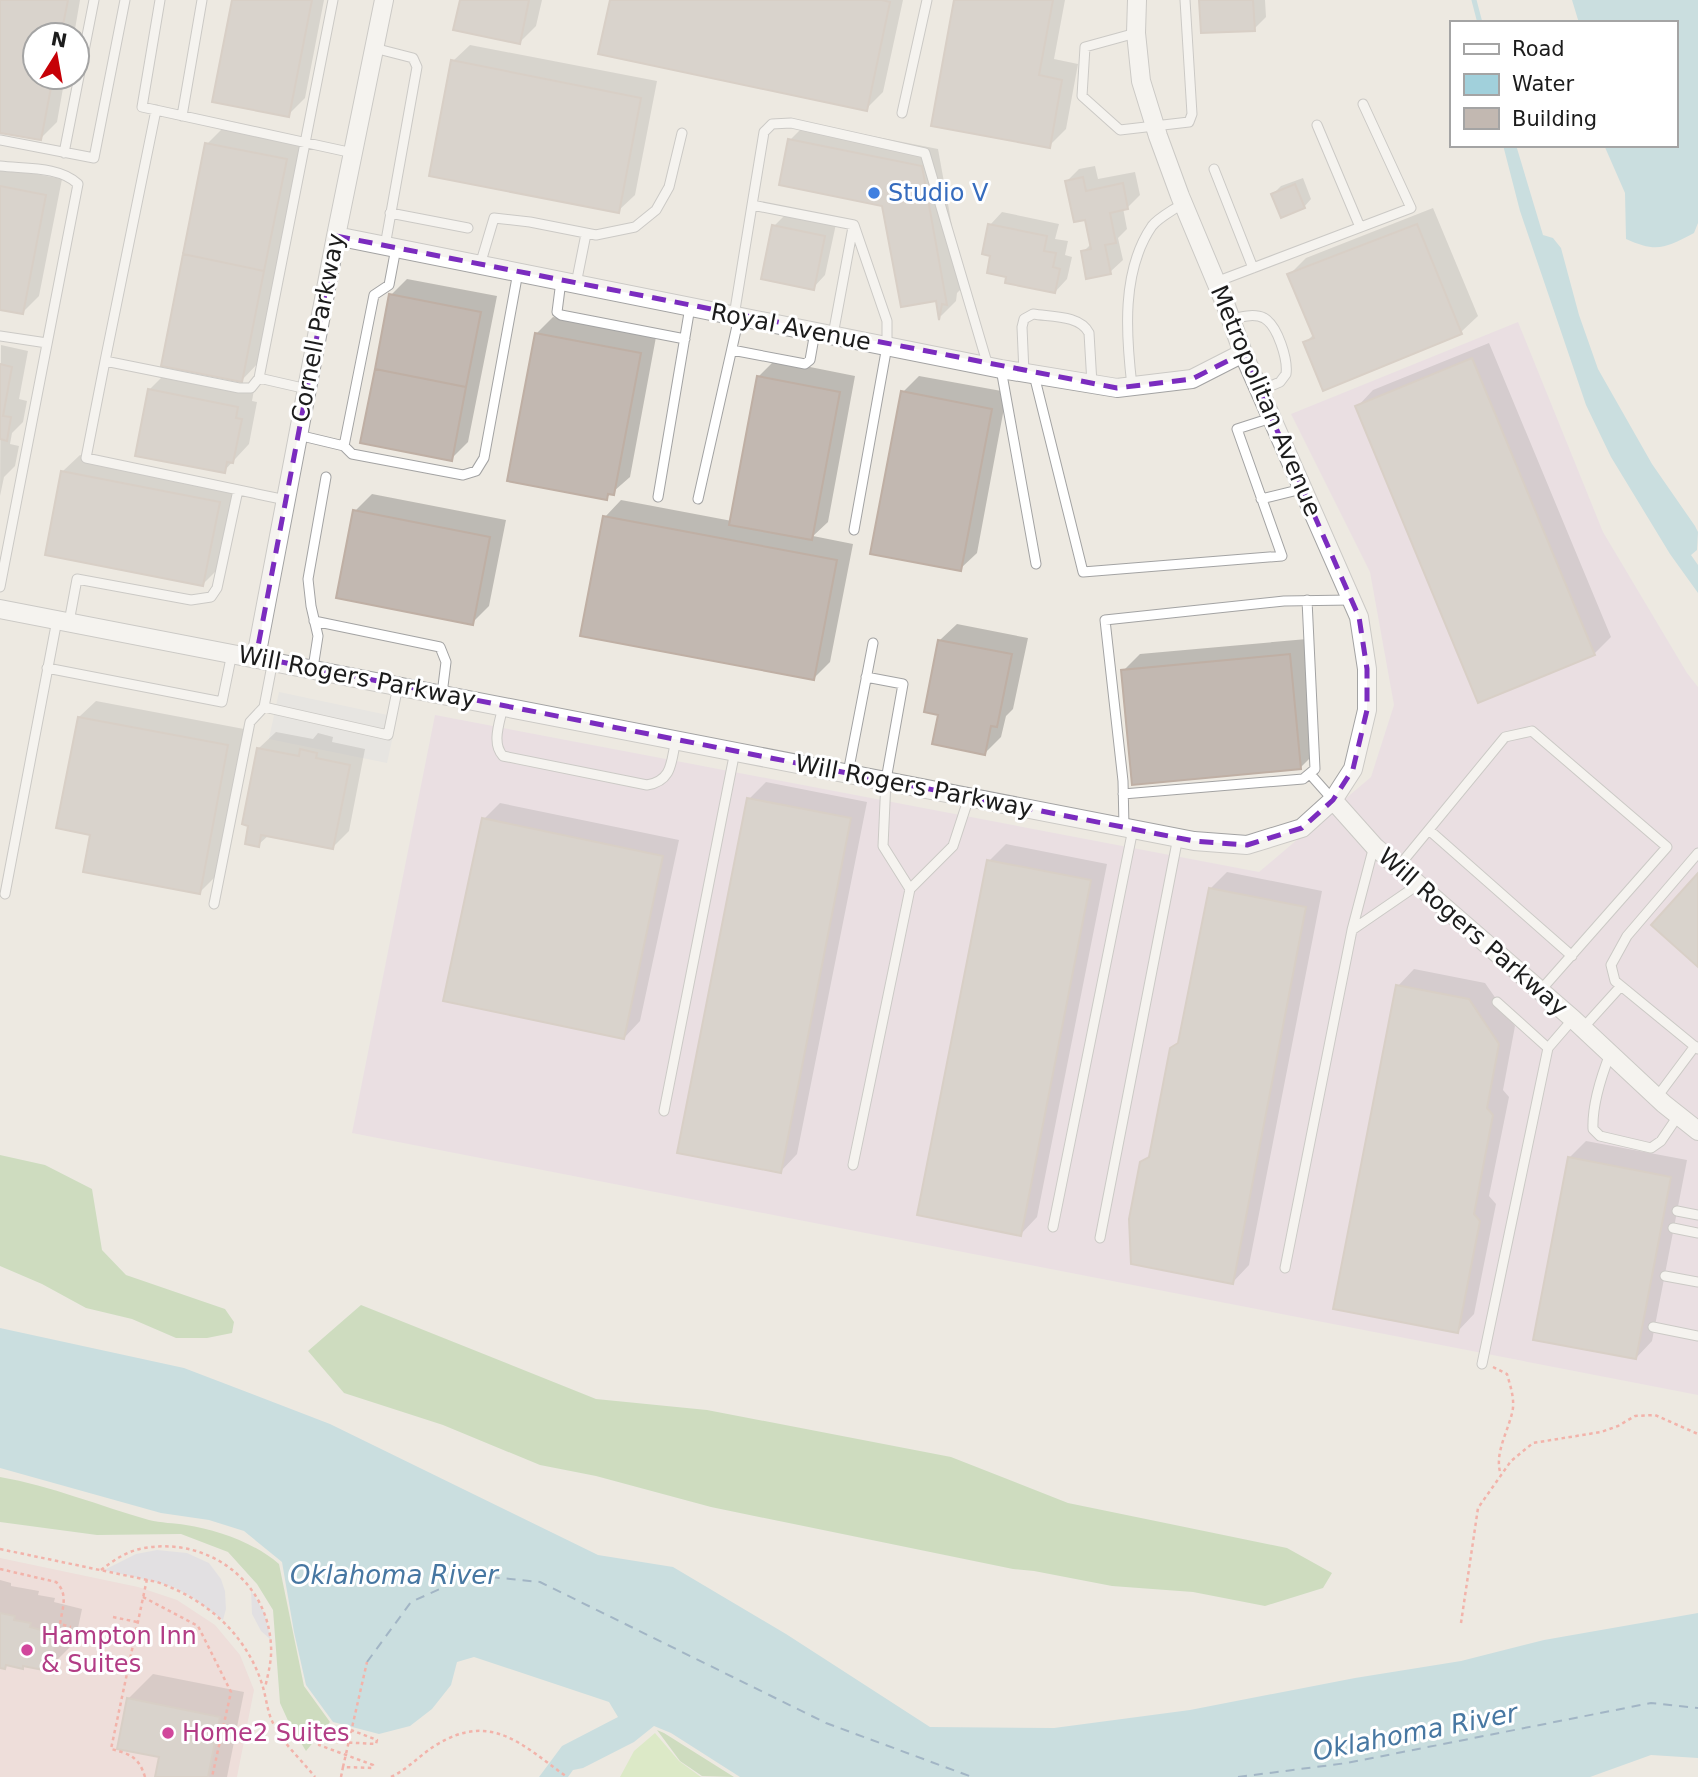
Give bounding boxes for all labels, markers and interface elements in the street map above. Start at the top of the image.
north arrow [21,21,91,91]
legend [1450,21,1677,147]
text: N [49,27,69,52]
text: Road [1512,37,1565,61]
text: Water [1512,72,1574,96]
text: Building [1512,107,1597,131]
place label: Studio V [888,179,989,207]
marker: Studio V [866,185,882,201]
street label: Cornell Parkway [286,231,350,425]
street label: Metropolitan Avenue [1205,281,1327,521]
street label: Royal Avenue [708,298,874,356]
street label: Will Rogers Parkway [236,640,478,714]
street label: Will Rogers Parkway [793,749,1035,823]
street label: Will Rogers Parkway [1373,842,1573,1022]
water label: Oklahoma River [290,1560,500,1590]
place label: Hampton Inn & Suites [41,1622,197,1678]
marker: Hampton Inn & Suites [19,1642,35,1658]
water label: Oklahoma River [1310,1697,1522,1767]
place label: Home2 Suites [182,1719,350,1747]
marker: Home2 Suites [160,1725,176,1741]

